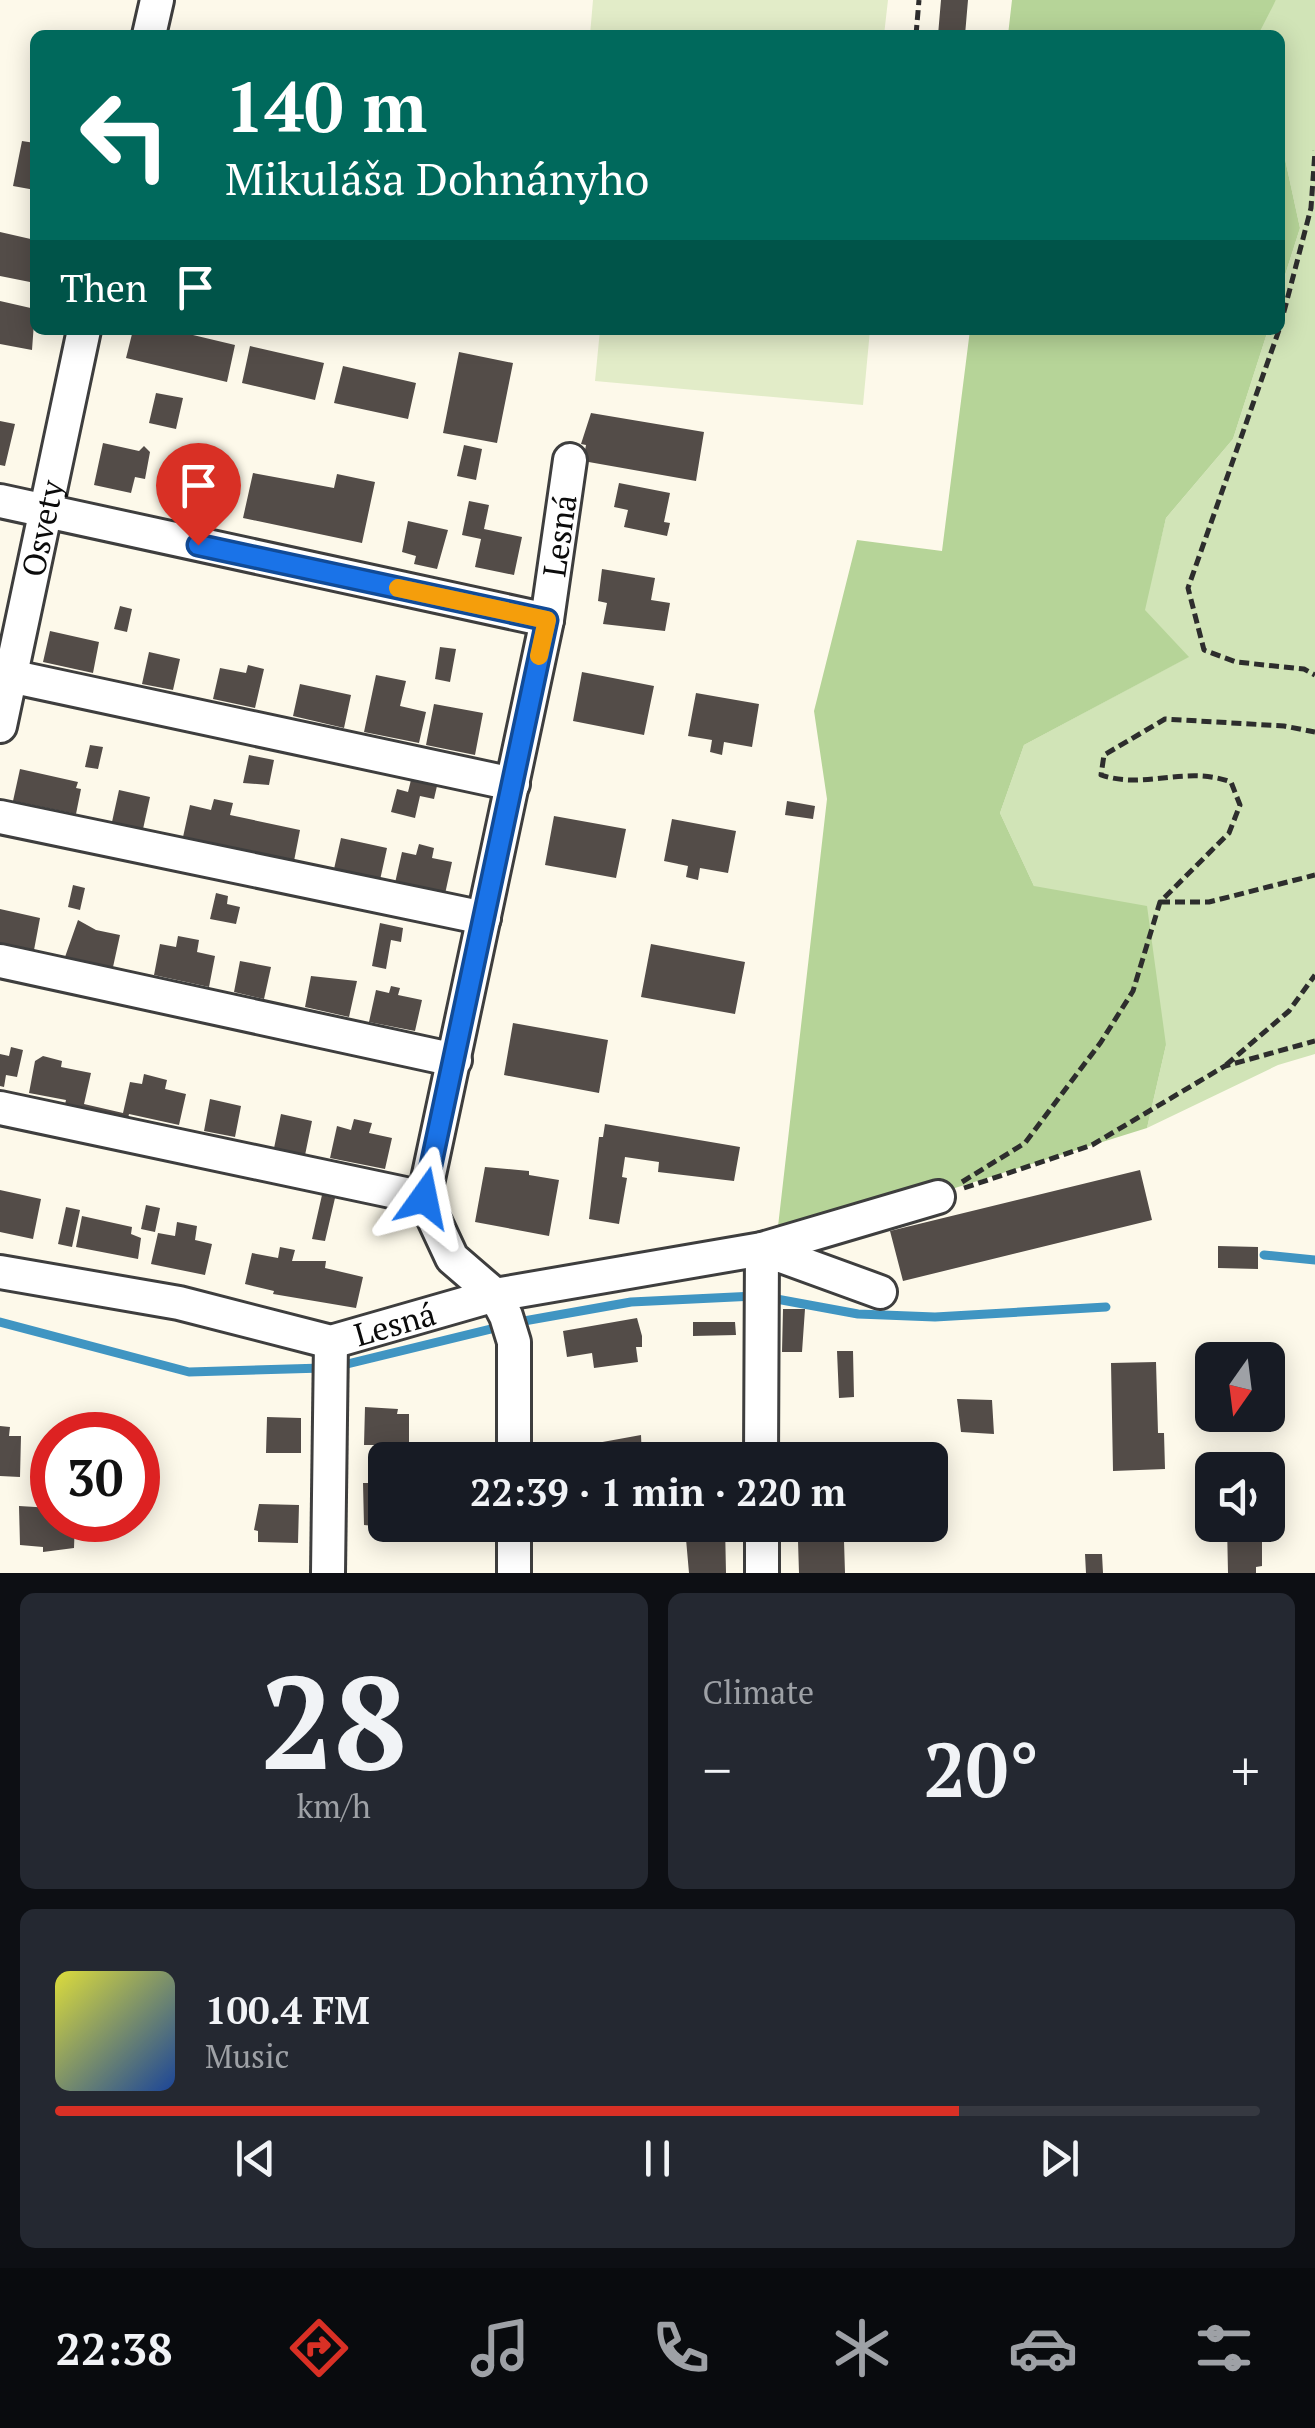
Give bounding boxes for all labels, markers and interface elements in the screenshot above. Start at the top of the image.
text: 140 m [225,59,427,152]
icon: left [60,70,190,200]
text: Mikuláša Dohnányho [225,148,649,208]
icon: arrive [168,260,223,315]
text: Then [60,263,148,313]
pin [156,443,241,546]
icon: arrive [171,458,226,513]
street label: Osvety [11,476,73,580]
street label: Lesná [532,492,586,580]
position arrow [372,1146,476,1250]
street label: Lesná [349,1292,440,1355]
north arrow [1195,1342,1285,1432]
map controls [1195,1342,1285,1542]
speed limit sign: 30 [30,1412,160,1542]
button: sound [1195,1452,1285,1542]
text: 22:39 · 1 min · 220 m [470,1467,846,1517]
text: 28 [260,1634,407,1806]
text: Climate [703,1671,814,1713]
text: 20° [923,1719,1039,1818]
text: − [703,1733,732,1806]
text: + [1231,1733,1260,1806]
text: km/h [297,1785,371,1827]
text: 100.4 FM [205,1985,370,2035]
text: Music [205,2035,290,2077]
icon: previous [228,2131,283,2186]
icon: pause [630,2131,685,2186]
icon: next [1032,2131,1087,2186]
icon: directions [284,2313,354,2383]
icon: music [465,2313,535,2383]
icon: phone [646,2313,716,2383]
icon: climate [827,2313,897,2383]
icon: car [1008,2313,1078,2383]
icon: filters [1189,2313,1259,2383]
text: 22:38 [56,2318,173,2378]

